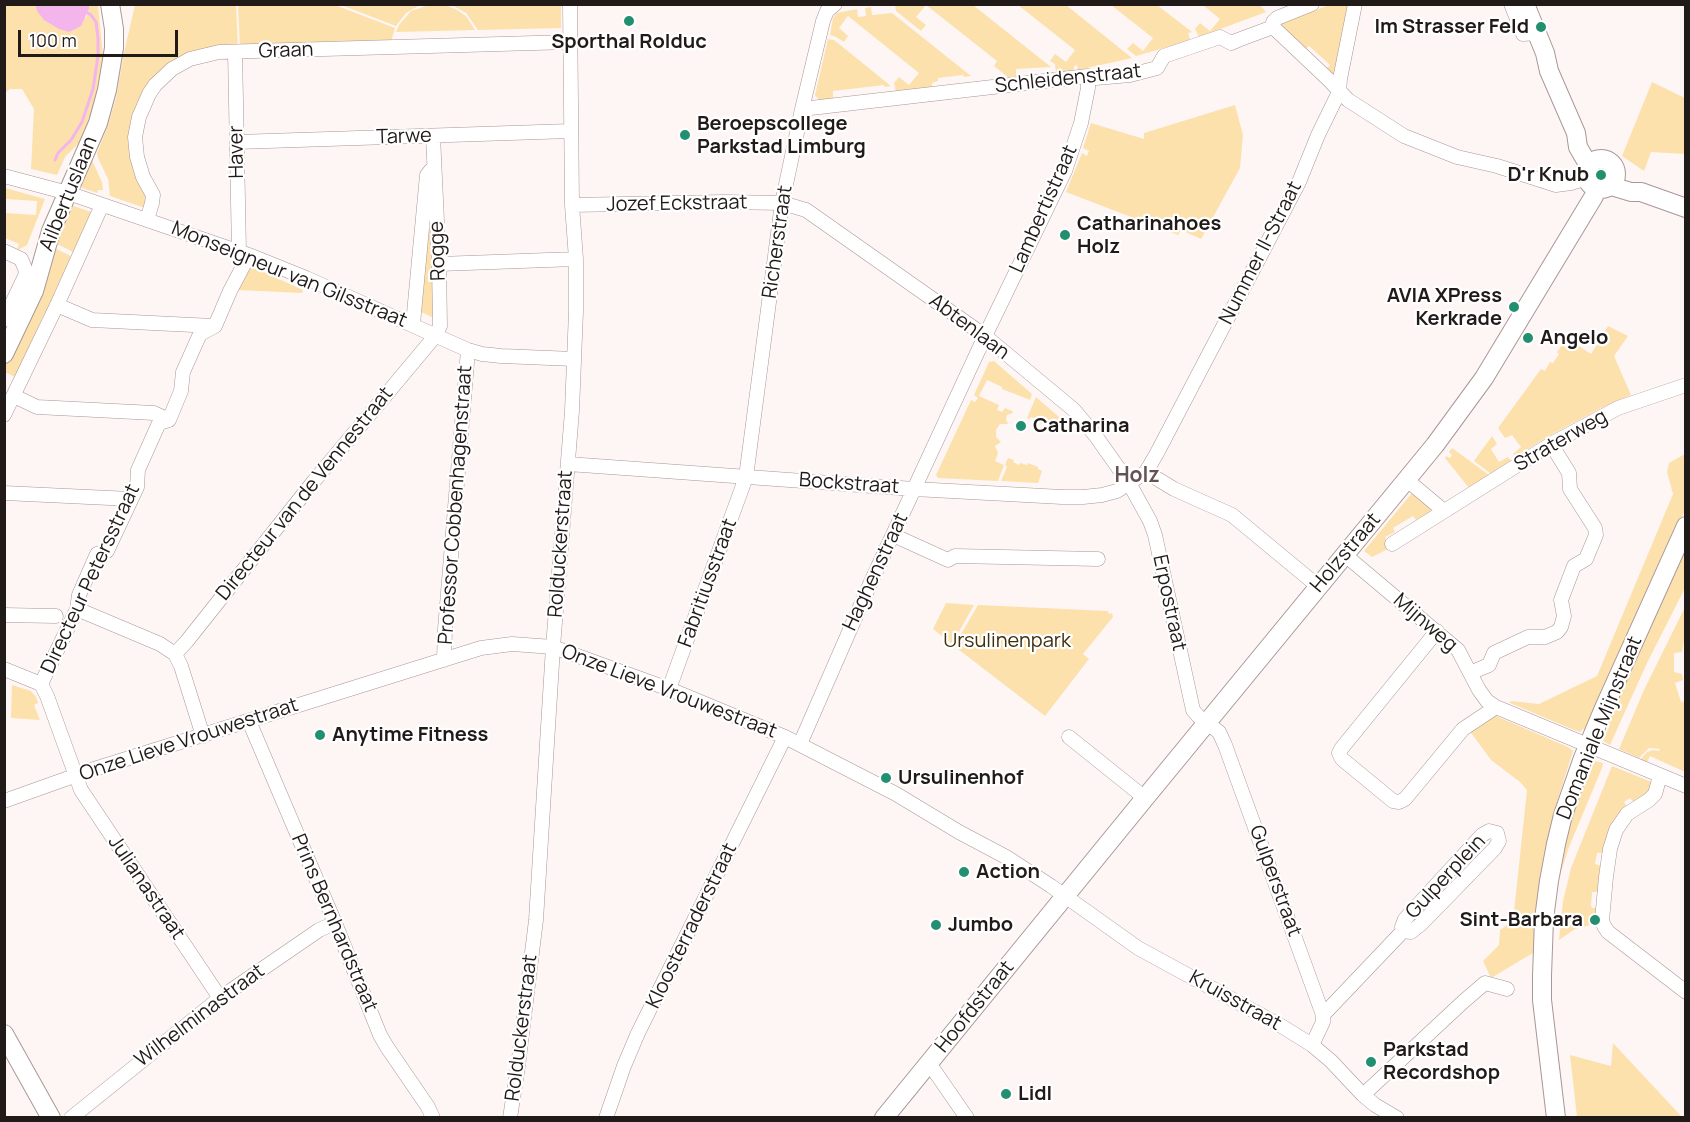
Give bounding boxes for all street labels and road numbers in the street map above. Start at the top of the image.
street label: Graan [258,38,314,64]
street label: Schleidenstraat [994,59,1142,99]
street label: Tarwe [376,124,432,150]
street label: Haver [225,125,249,179]
street label: Ailbertuslaan [35,133,103,255]
street label: Lambertistraat [1005,141,1083,277]
street label: Nummer II-Straat [1215,177,1307,329]
street label: Richerstraat [758,184,798,300]
street label: Jozef Eckstraat [606,191,748,217]
street label: Monseigneur van Gilsstraat [168,217,410,333]
street label: Rogge [425,221,451,281]
street label: Abtenlaan [924,289,1014,365]
street label: Professor Cobbenhagenstraat [434,364,478,646]
street label: Directeur van de Vennestraat [211,382,399,606]
street label: Straterweg [1510,405,1612,477]
street label: Bockstraat [798,469,900,499]
street label: Rolduckerstraat [544,470,578,618]
street label: Directeur Petersstraat [37,481,145,677]
street label: Holzstraat [1306,508,1386,598]
street label: Haghenstraat [838,509,914,635]
street label: Fabritiusstraat [674,515,742,651]
street label: Erpostraat [1147,553,1191,653]
street label: Mijnweg [1388,589,1462,657]
street label: Domaniale Mijnstraat [1552,633,1648,823]
street label: Onze Lieve Vrouwestraat [558,640,780,744]
street label: Onze Lieve Vrouwestraat [77,693,301,787]
street label: Gulperstraat [1244,822,1306,940]
street label: Gulperplein [1401,830,1491,924]
street label: Julianastraat [102,831,190,945]
street label: Prins Bernhardstraat [286,831,382,1015]
street label: Kloosterraderstraat [642,839,742,1013]
street label: Rolduckerstraat [501,953,543,1103]
street label: Hoofdstraat [931,956,1019,1058]
street label: Wilhelminastraat [130,959,270,1073]
street label: Kruisstraat [1185,966,1285,1036]

